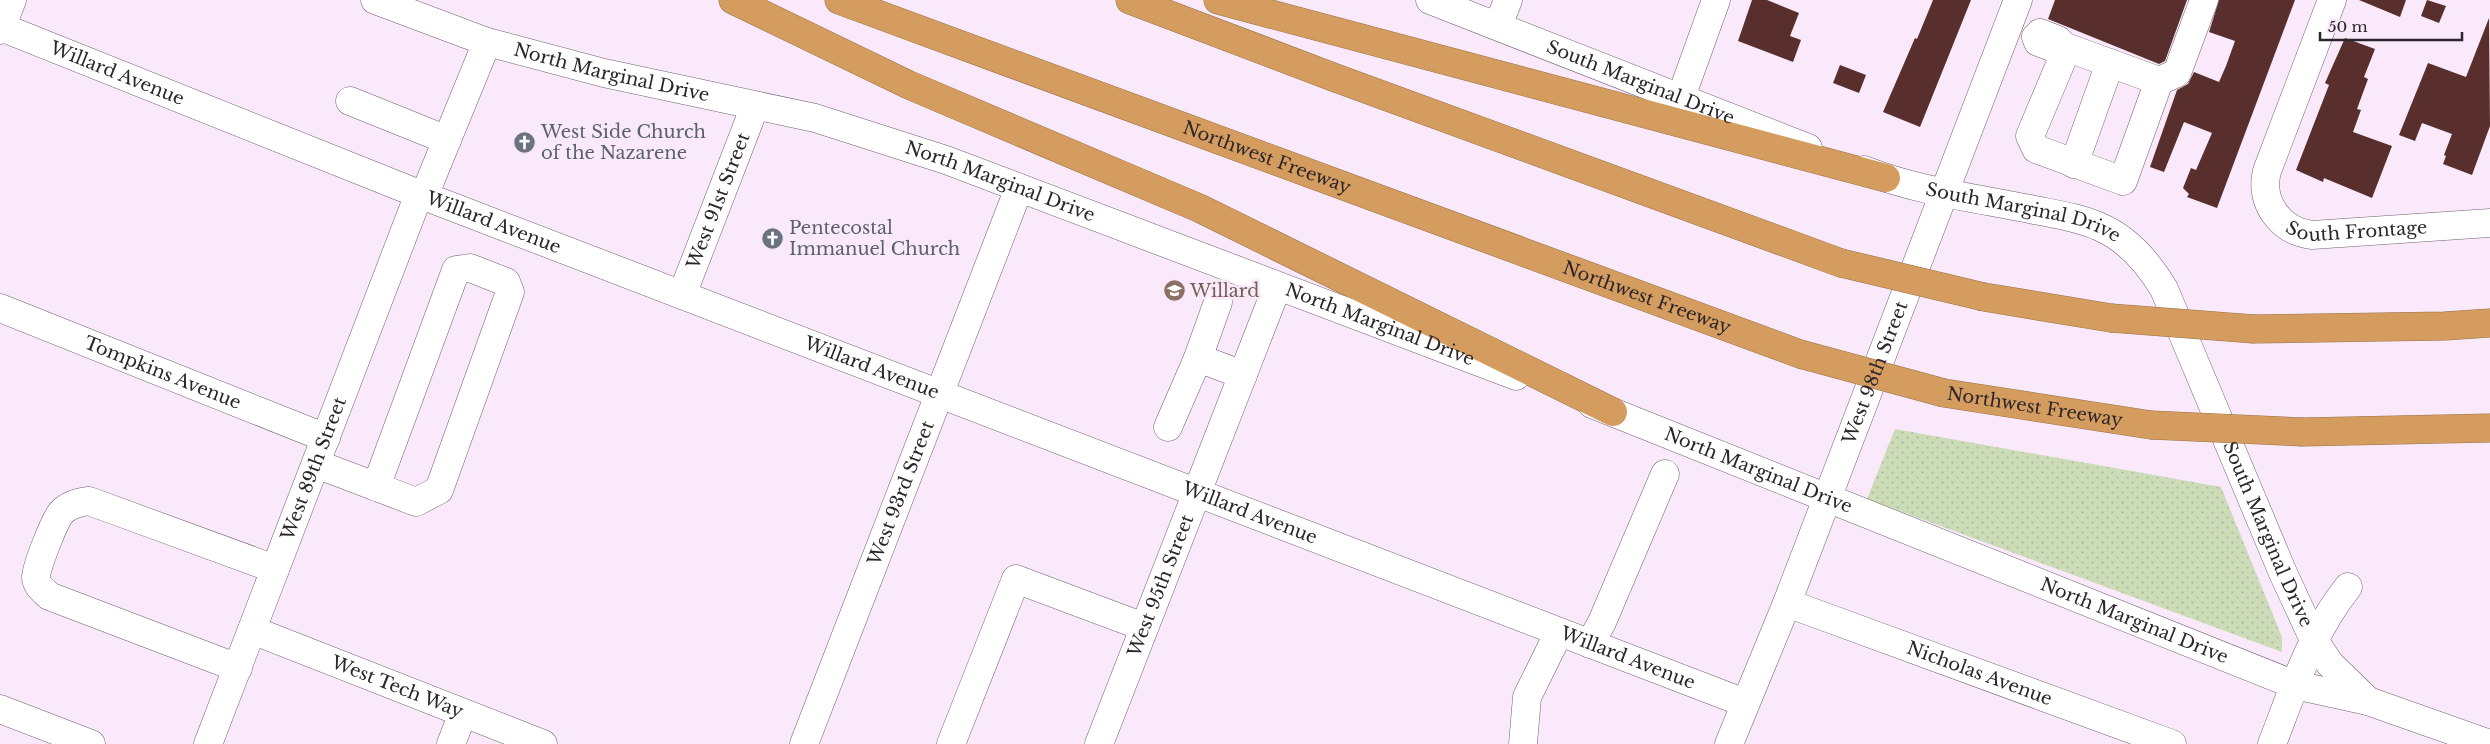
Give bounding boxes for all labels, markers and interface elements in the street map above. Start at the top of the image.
scale bar [2320,10,2462,42]
text: 50 m [2328,17,2368,36]
street label: Willard Avenue [46,36,187,110]
street label: South Marginal Drive [1543,36,1738,129]
street label: North Marginal Drive [511,39,712,106]
street label: Northwest Freeway [1180,117,1354,199]
place label: West Side Church of the Nazarene [540,121,706,164]
street label: West 91st Street [682,129,755,273]
church icon: West Side Church of the Nazarene [513,130,537,154]
street label: North Marginal Drive [902,137,1098,226]
street label: South Marginal Drive [1924,178,2125,247]
street label: Willard Avenue [422,186,564,258]
street label: South Frontage [2282,216,2428,246]
place label: Pentecostal Immanuel Church [789,217,960,260]
church icon: Pentecostal Immanuel Church [761,226,785,250]
street label: Northwest Freeway [1560,257,1734,339]
school or university icon: Willard [1162,279,1186,303]
street label: North Marginal Drive [1282,279,1478,370]
place label: Willard [1189,280,1259,302]
street label: West 98th Street [1837,298,1913,448]
street label: Tompkins Avenue [81,332,244,414]
street label: Willard Avenue [800,332,942,404]
street label: Northwest Freeway [1946,383,2125,432]
street label: West 89th Street [276,394,351,544]
street label: West 93rd Street [863,418,939,569]
street label: North Marginal Drive [1661,423,1855,518]
street label: South Marginal Drive [2218,438,2317,631]
street label: Willard Avenue [1178,477,1320,549]
street label: West 95th Street [1123,511,1198,661]
street label: North Marginal Drive [2037,573,2231,668]
street label: Willard Avenue [1556,622,1698,694]
street label: Nicholas Avenue [1904,637,2055,710]
street label: West Tech Way [327,651,467,723]

